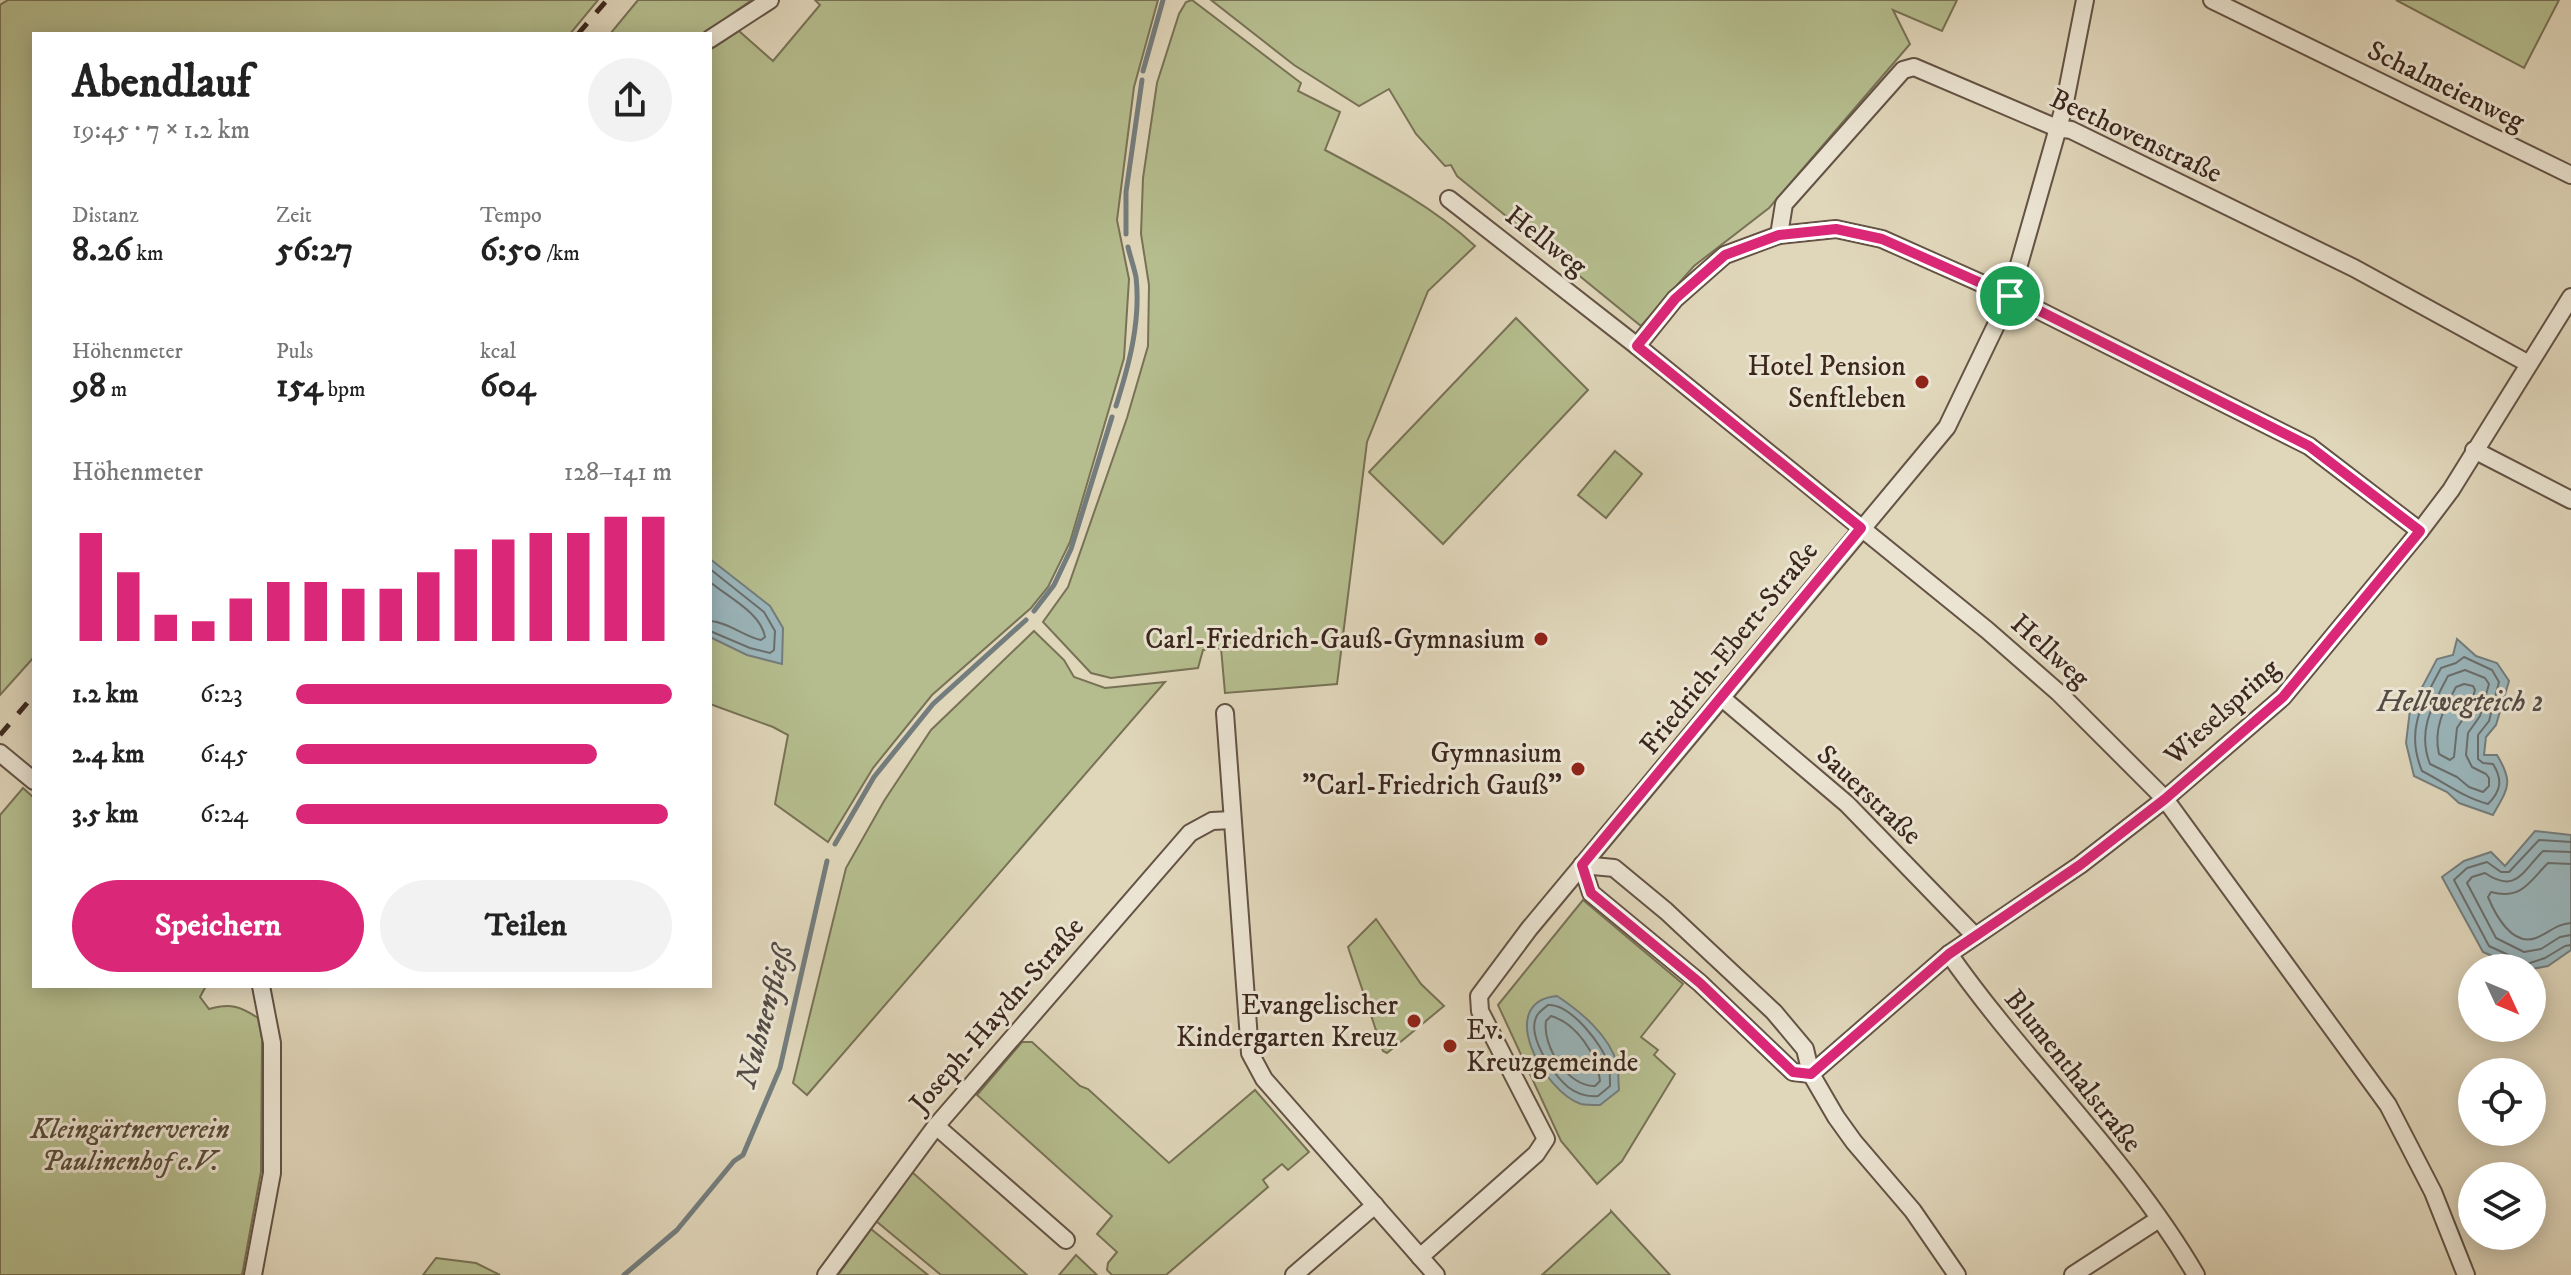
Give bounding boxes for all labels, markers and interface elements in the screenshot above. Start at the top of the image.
street label: Schalmeienweg [2362,33,2531,139]
text: Abendlauf [72,56,251,111]
button: share [588,58,672,142]
street label: Beethovenstraße [2044,81,2228,191]
text: 19:45 · 7 × 1.2 km [72,114,250,147]
street label: Hellweg [1498,198,1594,284]
text: Distanz [72,202,139,229]
text: Zeit [276,202,312,229]
text: Tempo [480,202,542,229]
text: 8.26 [72,229,131,271]
text: 56:27 [276,229,353,271]
text: 6:50 [480,229,542,271]
text: km [131,240,164,267]
text: /km [542,240,580,267]
pin [1976,262,2044,330]
icon: arrive [1988,274,2032,318]
text: Höhenmeter [72,338,183,365]
text: Puls [276,338,313,365]
text: kcal [480,338,516,365]
place label: Hotel Pension Senftleben [1747,349,1906,416]
text: 98 [72,365,106,407]
text: 154 [276,365,323,407]
text: 604 [480,365,535,407]
marker: Hotel Pension Senftleben [1913,373,1931,391]
text: m [106,376,127,403]
text: bpm [323,376,366,403]
text: Höhenmeter [72,456,203,489]
text: 128–141 m [564,456,672,489]
street label: Friedrich-Ebert-Straße [1632,534,1826,762]
street label: Hellweg [2003,606,2097,696]
place label: Carl-Friedrich-Gauß-Gymnasium [1145,622,1525,657]
marker: Carl-Friedrich-Gauß-Gymnasium [1532,630,1550,648]
street label: Wieselspring [2156,651,2287,774]
text: 1.2 km [72,678,138,711]
text: 6:23 [200,678,243,711]
water label: Hellwegteich 2 [2376,684,2543,721]
place label: Gymnasium "Carl-Friedrich Gauß" [1302,736,1562,803]
street label: Sauerstraße [1809,737,1929,853]
text: 2.4 km [72,738,145,771]
text: 6:45 [200,738,248,771]
marker: Gymnasium "Carl-Friedrich Gauß" [1569,760,1587,778]
text: 3.5 km [72,798,138,831]
text: 6:24 [200,798,248,831]
button: Speichern [72,880,364,972]
button: Teilen [380,880,672,972]
street label: Joseph-Haydn-Straße [900,910,1092,1122]
water label: Nuhnenfließ [728,939,803,1093]
north arrow [2458,954,2546,1042]
map controls [2458,954,2546,1250]
street label: Blumenthalstraße [1997,982,2149,1160]
place label: Evangelischer Kindergarten Kreuz [1176,988,1399,1055]
marker: Evangelischer Kindergarten Kreuz [1405,1012,1423,1030]
place label: Ev. Kreuzgemeinde [1466,1013,1638,1080]
marker: Ev. Kreuzgemeinde [1441,1037,1459,1055]
button: locate [2458,1058,2546,1146]
park label: Kleingärtnerverein Paulinenhof e.V. [30,1112,229,1179]
button: layers [2458,1162,2546,1250]

